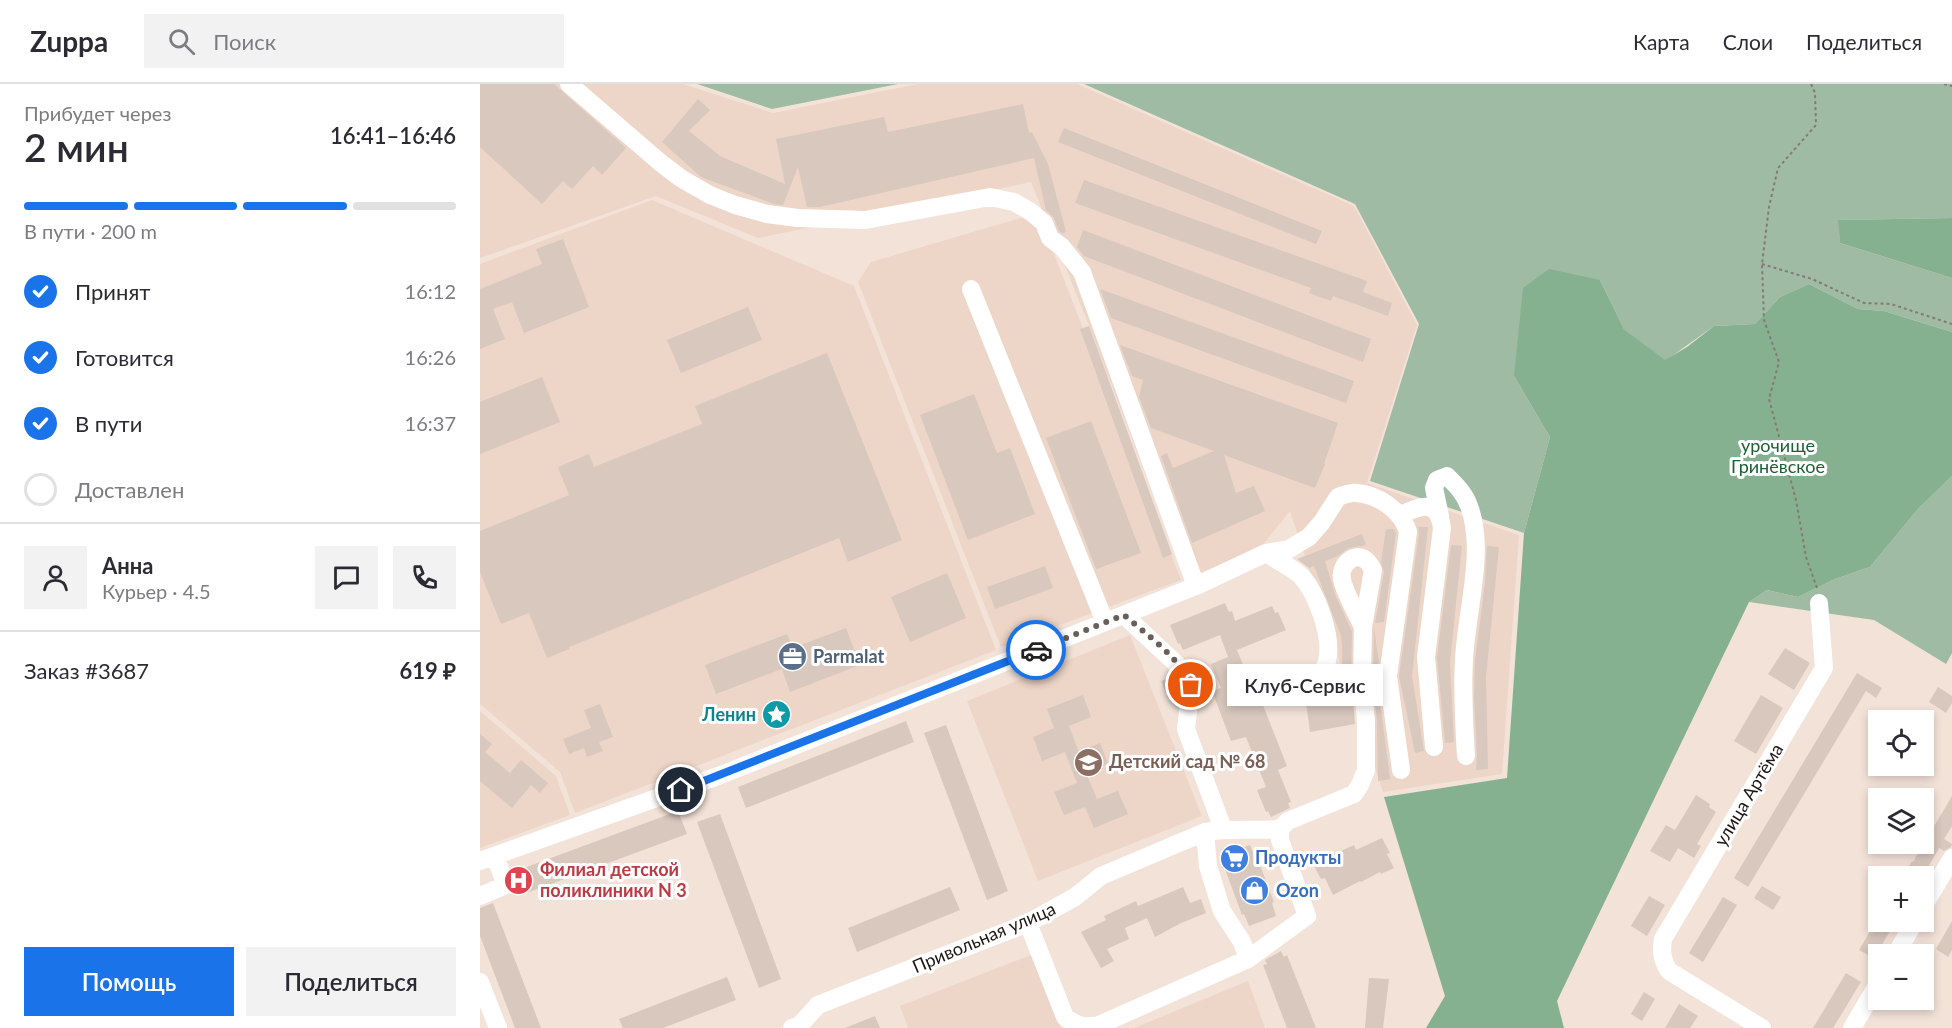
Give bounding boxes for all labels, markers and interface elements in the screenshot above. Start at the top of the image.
search box [144,14,564,68]
text: Zuppa [30,24,108,58]
icon: search [165,25,198,58]
text: Поиск [213,28,276,55]
text: Карта [1633,29,1690,54]
text: Слои [1723,29,1773,54]
text: Поделиться [1806,29,1922,54]
text: Прибудет через [24,101,171,125]
text: 16:41–16:46 [330,122,456,149]
text: 2 мин [24,124,129,170]
text: В пути · 200 m [24,219,157,243]
icon: check [24,275,57,308]
text: Принят [75,278,150,305]
text: 16:12 [405,279,456,303]
icon: check [24,341,57,374]
text: Готовится [75,344,174,371]
text: 16:26 [405,345,456,369]
icon: check [24,407,57,440]
text: В пути [75,410,142,437]
text: 16:37 [405,411,456,435]
park label: урочище Гринёвское [1731,434,1825,477]
text: Доставлен [75,476,184,503]
button: person [24,546,87,609]
button: chat [315,546,378,609]
button: phone [393,546,456,609]
text: Анна [102,552,153,579]
text: Курьер · 4.5 [102,579,211,603]
courier [1006,620,1066,680]
icon: car [1020,634,1053,667]
office icon: Parmalat [776,641,808,673]
place label: Parmalat [813,645,884,667]
text: Заказ #3687 [24,657,149,684]
text: 619 ₽ [400,657,456,684]
pin [1165,659,1216,710]
callout: Клуб-Сервис [1227,664,1383,706]
icon: bag [1174,668,1207,701]
text: Клуб-Сервис [1244,673,1366,697]
place icon: Ленин [761,699,793,731]
place label: Ленин [701,703,756,725]
map controls [1868,710,1934,1010]
button: locate [1868,710,1934,776]
street label: улица Артёма [1709,739,1787,850]
school or university icon: Детский сад № 68 [1072,746,1104,778]
place label: Детский сад № 68 [1109,750,1265,772]
pin [655,764,706,815]
icon: home [664,773,697,806]
button: layers [1868,788,1934,854]
supermarket icon: Продукты [1218,842,1250,874]
place label: Продукты [1255,846,1341,868]
place label: Филиал детской поликлиники N 3 [540,858,687,901]
hospital icon: Филиал детской поликлиники N 3 [503,864,535,896]
button: + [1868,866,1934,932]
shop icon: Ozon [1239,875,1271,907]
place label: Ozon [1276,879,1319,901]
street label: Привольная улица [909,897,1058,977]
button: − [1868,944,1934,1010]
button: Помощь [24,947,234,1016]
button: Поделиться [246,947,456,1016]

